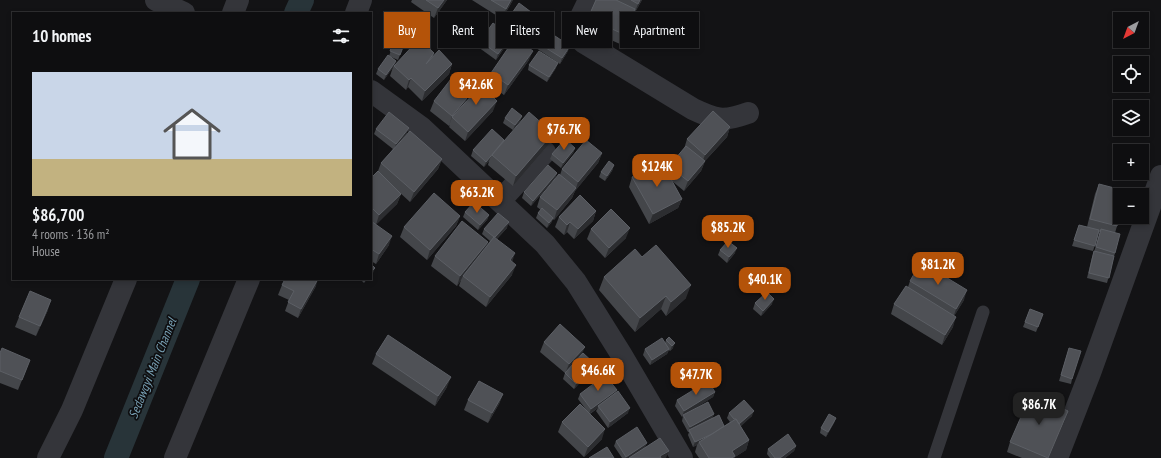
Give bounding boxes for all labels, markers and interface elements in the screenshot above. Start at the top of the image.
chip: Buy [384,12,430,48]
chip: Rent [438,12,488,48]
chip: Filters [496,12,554,48]
chip: New [562,12,612,48]
chip: Apartment [620,12,699,48]
north arrow [1113,12,1149,48]
map controls [1113,12,1149,224]
text: 10 homes [32,25,91,47]
icon: filters [330,25,352,47]
button: locate [1113,56,1149,92]
pin: $42.6K [443,72,509,106]
text: $42.6K [459,76,493,93]
icon: home [156,98,228,170]
button: layers [1113,100,1149,136]
pin: $76.7K [531,117,597,151]
text: $76.7K [547,121,581,138]
button: + [1113,144,1149,180]
pin: $124K [629,154,685,188]
text: $124K [641,158,673,175]
pin: $63.2K [444,180,510,214]
text: $63.2K [460,184,494,201]
button: − [1113,188,1149,224]
text: $86,700 [32,204,84,226]
pin: $85.2K [695,215,761,249]
text: $85.2K [711,219,745,236]
text: 4 rooms · 136 m² [32,226,110,243]
text: House [32,243,60,260]
pin: $81.2K [905,252,971,286]
text: $81.2K [921,256,955,273]
pin: $40.1K [732,267,798,301]
text: $40.1K [748,271,782,288]
water label: Sedawgyi Main Channel [125,314,181,421]
pin: $46.6K [565,358,631,392]
text: $46.6K [581,362,615,379]
pin: $47.7K [663,362,729,396]
text: $47.7K [679,366,713,383]
pin: $86.7K [1006,392,1072,426]
text: $86.7K [1022,396,1056,413]

